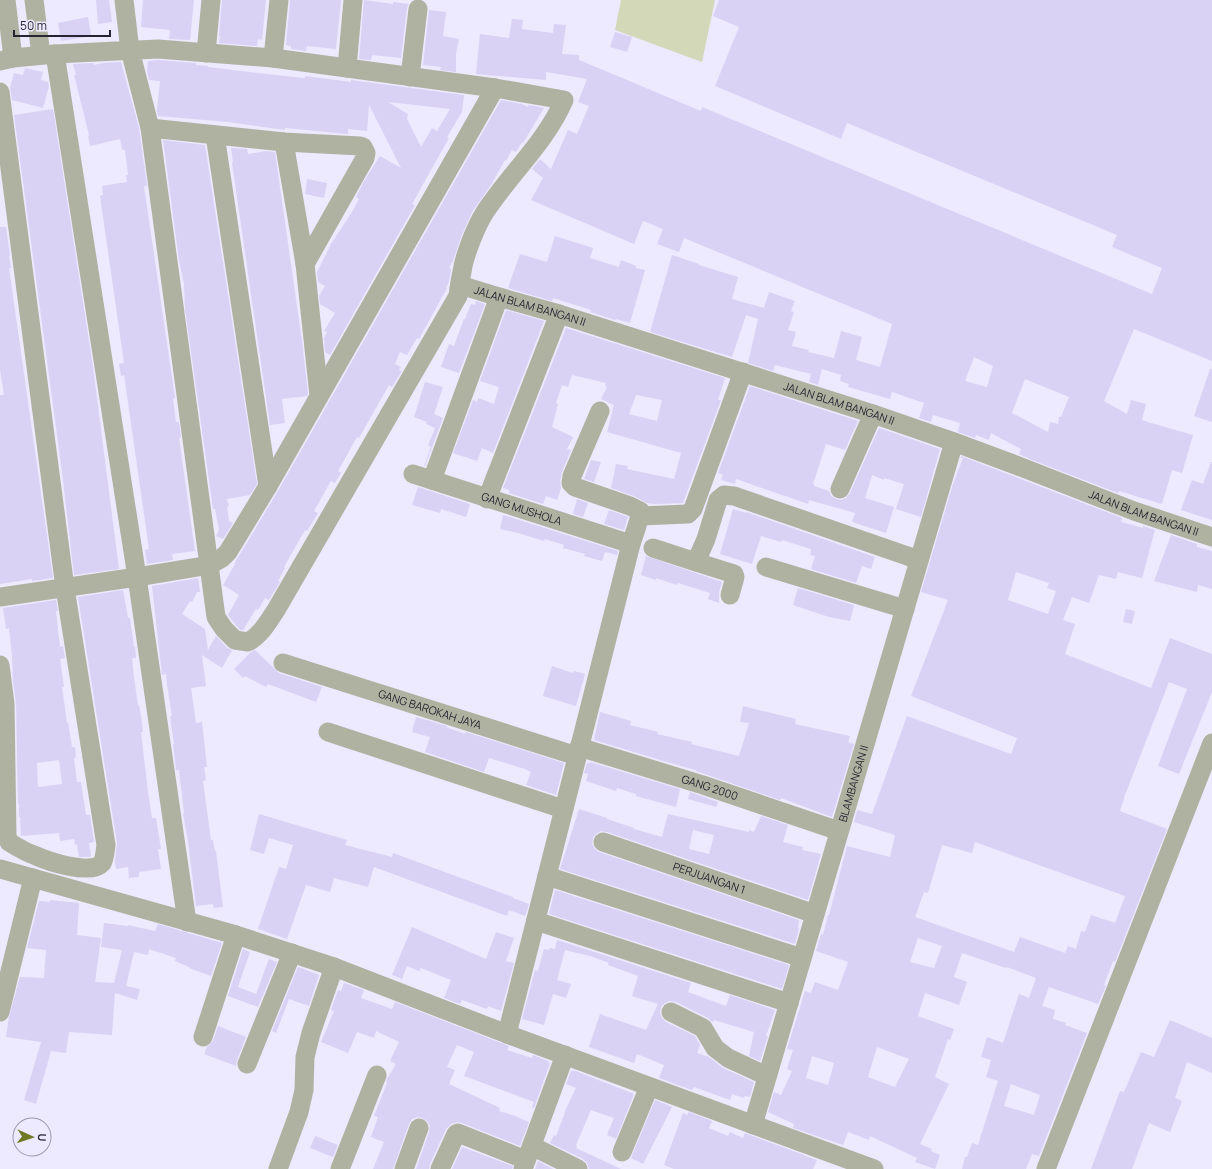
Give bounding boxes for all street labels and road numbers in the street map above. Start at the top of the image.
street label: JALAN BLAM BANGAN II [472,282,588,329]
street label: JALAN BLAM BANGAN II [782,378,897,428]
street label: JALAN BLAM BANGAN II [1087,486,1201,539]
street label: GANG MUSHOLA [480,488,564,528]
street label: GANG BAROKAH JAYA [377,686,483,732]
street label: BLAMBANGAN II [835,743,871,823]
street label: GANG 2000 [680,771,740,803]
street label: PERJUANGAN 1 [671,858,747,897]

